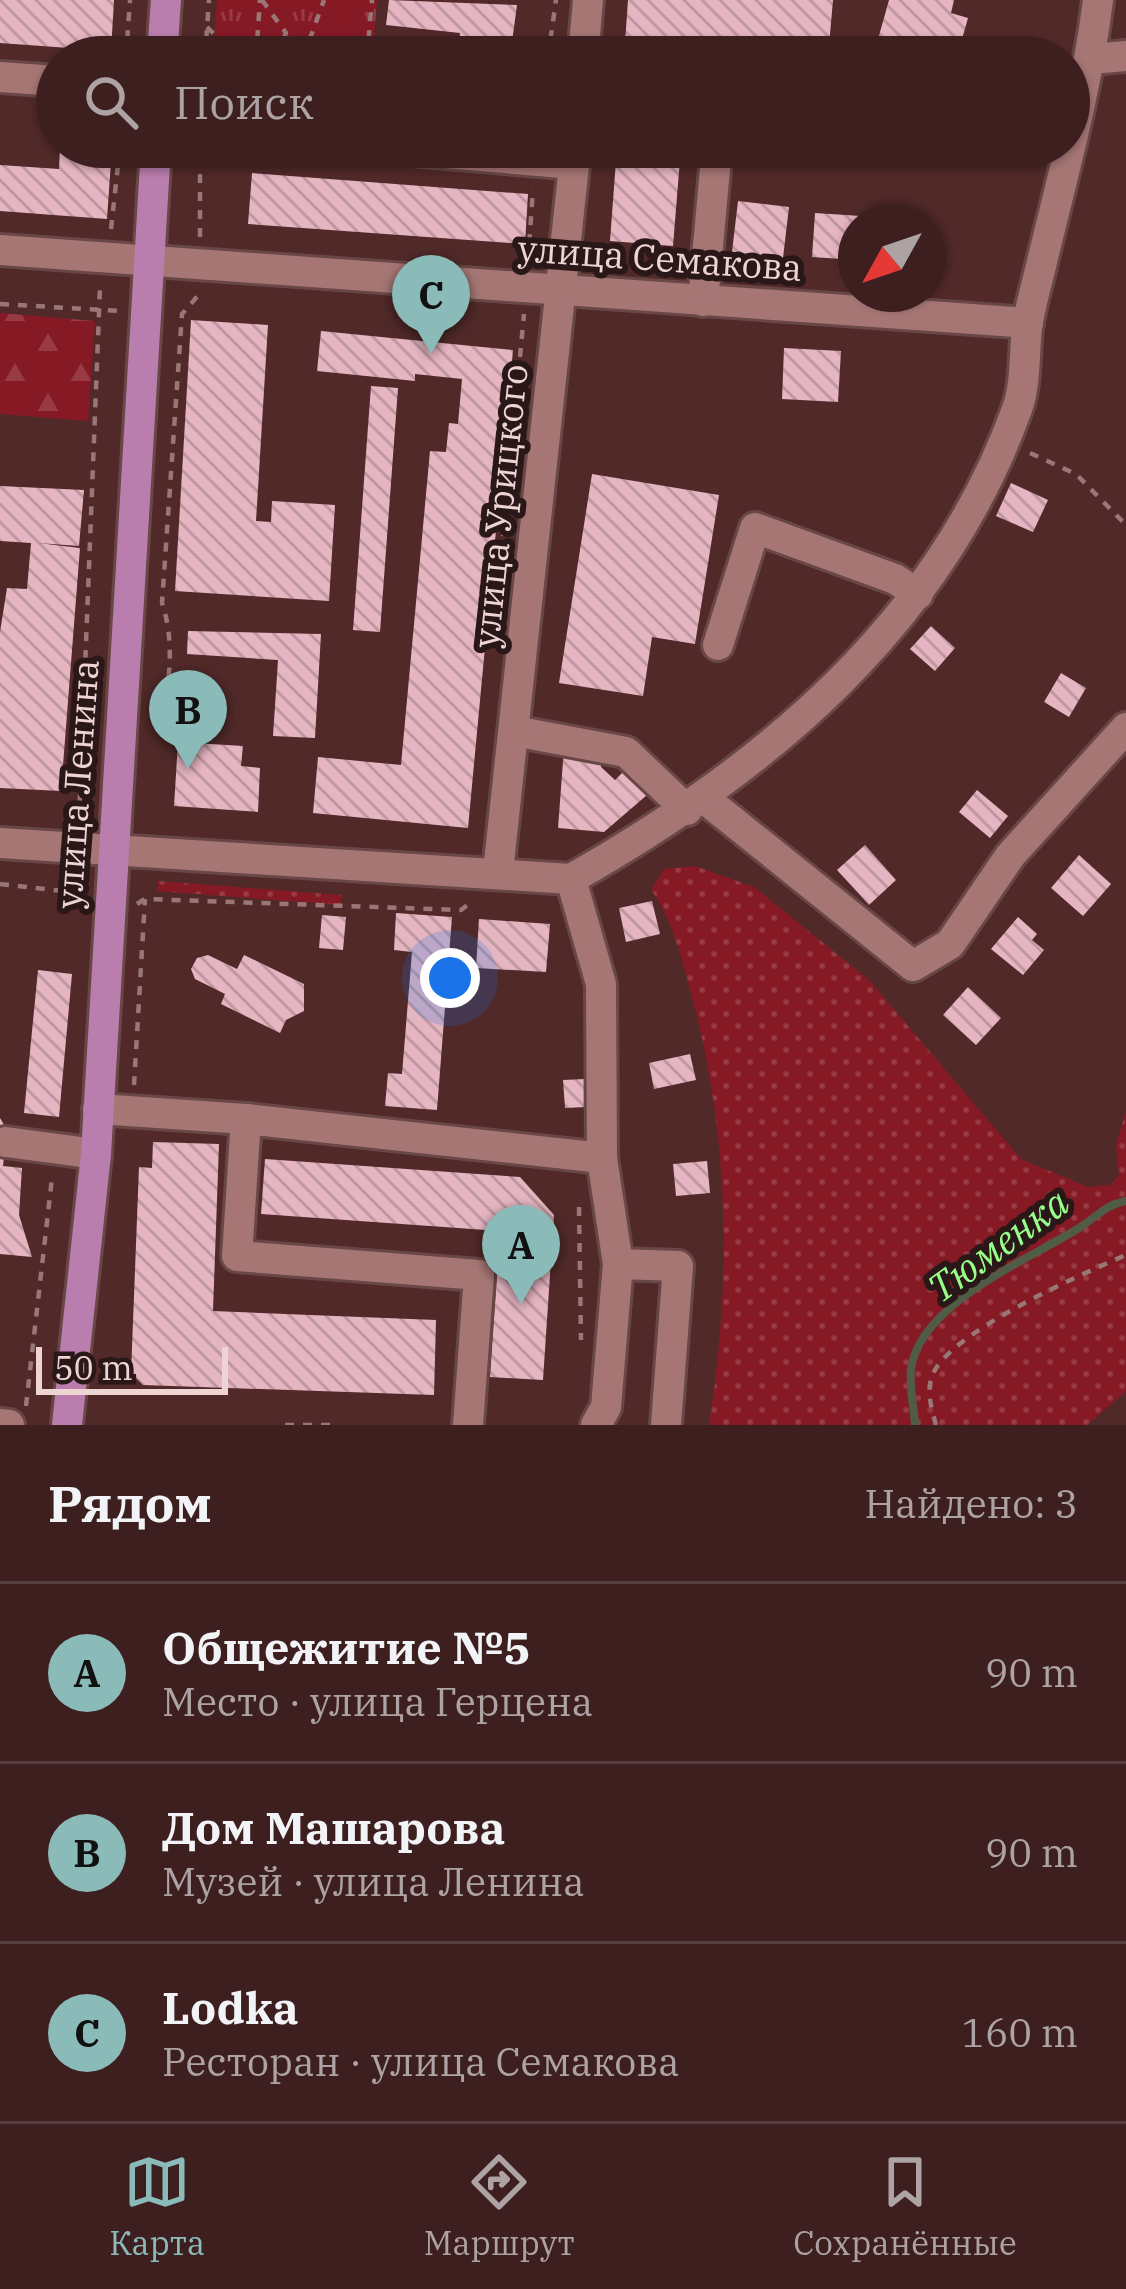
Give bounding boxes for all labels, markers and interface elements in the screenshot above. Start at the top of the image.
search box [36,36,1090,168]
icon: search [78,69,144,135]
text: Поиск [174,73,314,131]
north arrow [838,204,946,312]
street label: улица Семакова [516,224,804,291]
pin: C [392,255,470,354]
street label: улица Урицкого [461,362,538,650]
street label: улица Ленина [44,658,109,910]
pin: B [149,670,227,769]
your location [420,948,480,1008]
water label: Тюменка [917,1176,1078,1313]
pin: A [482,1205,560,1304]
scale bar [36,1341,228,1394]
text: 50 m [54,1346,133,1389]
text: Рядом [48,1470,212,1536]
text: Найдено: 3 [865,1478,1078,1529]
text: Общежитие №5 [162,1618,531,1676]
text: A [73,1647,101,1698]
text: 90 m [985,1647,1078,1698]
text: Место · улица Герцена [162,1676,593,1727]
text: Дом Машарова [162,1798,505,1856]
text: B [73,1827,101,1878]
text: 90 m [985,1827,1078,1878]
text: Музей · улица Ленина [162,1856,584,1907]
text: Lodka [162,1978,299,2036]
text: C [74,2007,100,2058]
text: 160 m [962,2007,1078,2058]
text: Ресторан · улица Семакова [162,2036,680,2087]
tab: Карта [109,2149,205,2264]
tab: Маршрут [424,2149,575,2264]
tab: Сохранённые [793,2149,1017,2264]

